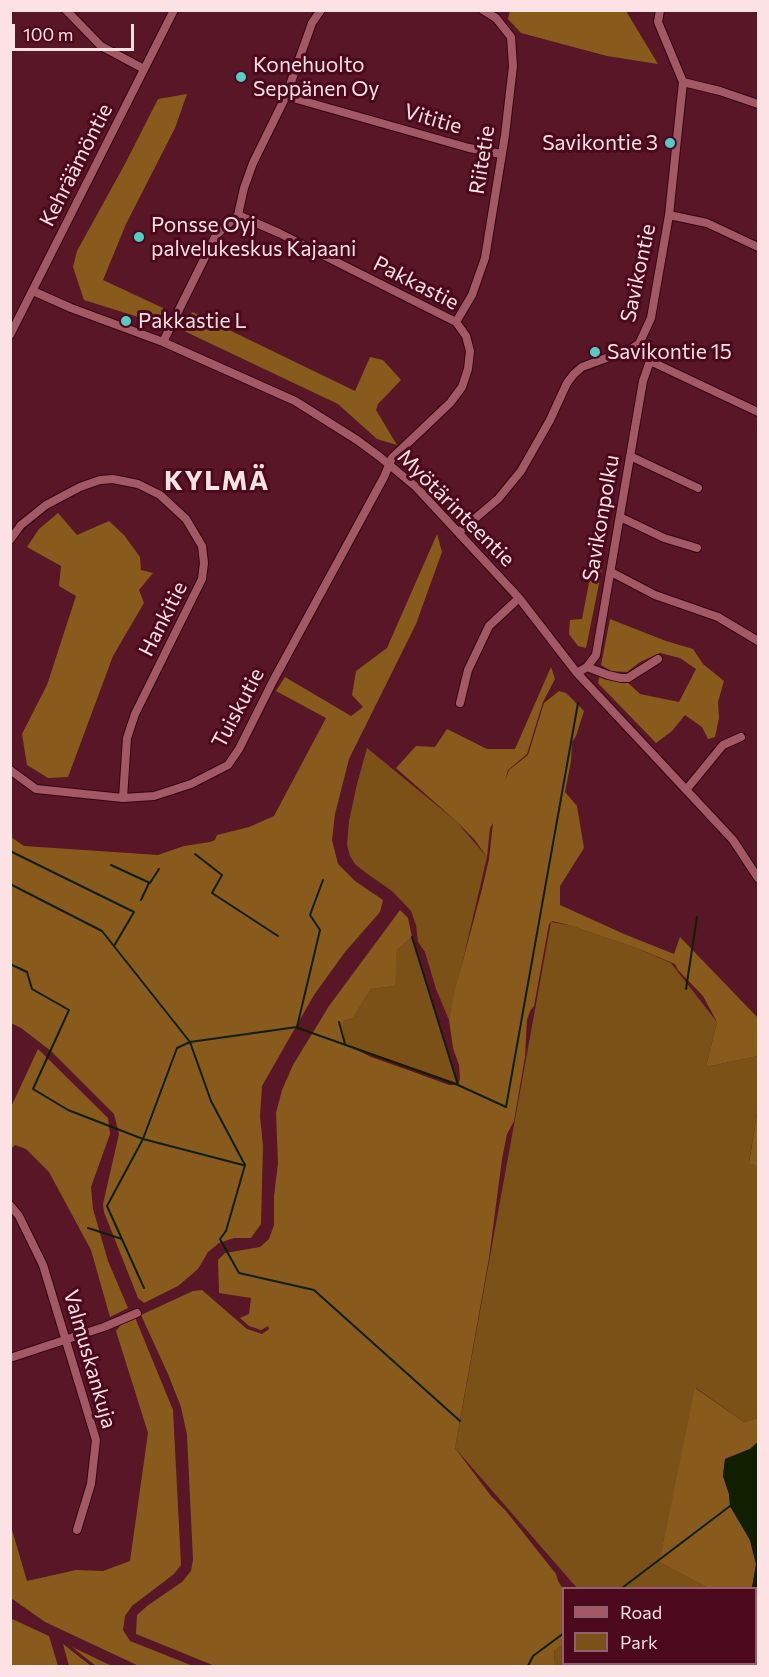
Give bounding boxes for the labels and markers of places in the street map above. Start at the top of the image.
place label: Konehuolto Seppänen Oy [253,52,379,102]
marker: Konehuolto Seppänen Oy [234,70,248,84]
place label: Savikontie 3 [542,130,658,156]
marker: Savikontie 3 [663,136,677,150]
place label: Ponsse Oyj palvelukeskus Kajaani [151,212,356,262]
marker: Ponsse Oyj palvelukeskus Kajaani [132,230,146,244]
place label: Pakkastie L [138,308,247,334]
marker: Pakkastie L [119,314,133,328]
place label: Savikontie 15 [607,339,732,365]
marker: Savikontie 15 [588,345,602,359]

